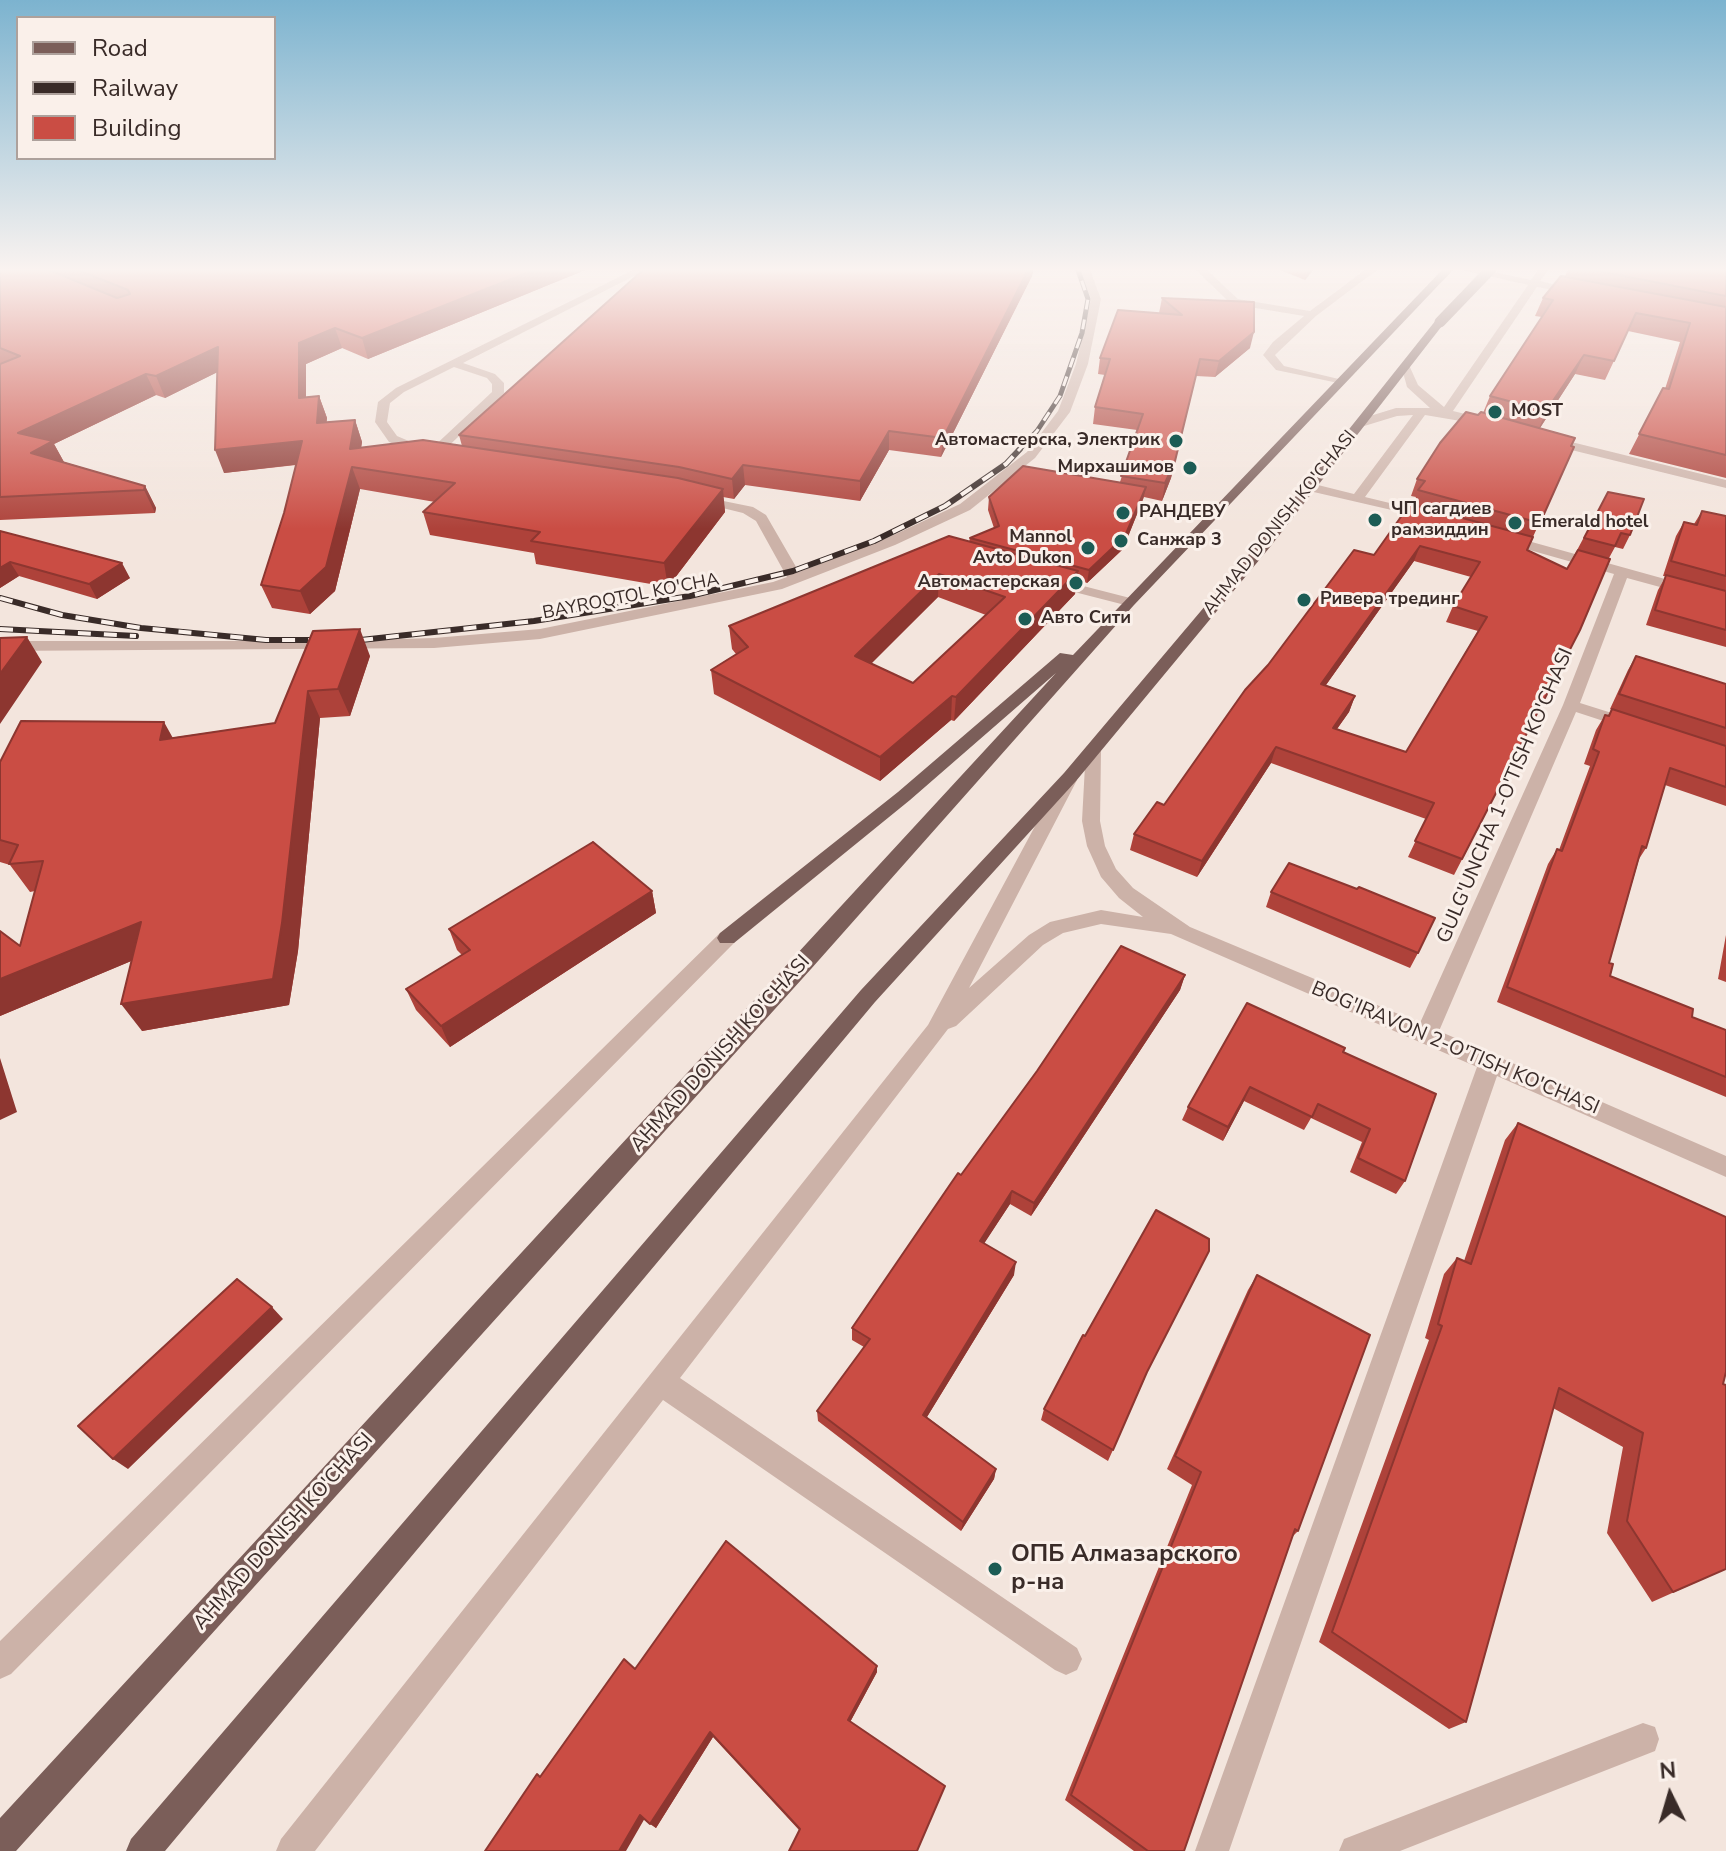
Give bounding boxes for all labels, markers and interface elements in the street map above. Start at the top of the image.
legend [16,16,276,160]
text: Road [92,32,148,64]
text: Railway [92,72,178,104]
text: Building [92,112,182,144]
place label: MOST [1511,401,1563,423]
marker: MOST [1486,403,1504,421]
street label: AHMAD DONISH KO'CHASI [1199,427,1361,619]
place label: Автомастерска, Электрик [935,430,1160,452]
marker: Автомастерска, Электрик [1167,432,1185,450]
place label: Мирхашимов [1058,457,1174,479]
marker: Мирхашимов [1181,459,1199,477]
place label: ЧП сагдиев рамзиддин [1391,499,1492,542]
place label: РАНДЕВУ [1139,502,1226,524]
marker: РАНДЕВУ [1114,504,1132,522]
marker: ЧП сагдиев рамзиддин [1366,511,1384,529]
place label: Emerald hotel [1531,512,1649,534]
marker: Emerald hotel [1506,514,1524,532]
place label: Mannol Avto Dukon [973,527,1072,570]
place label: Санжар 3 [1137,530,1222,552]
marker: Санжар 3 [1112,532,1130,550]
marker: Mannol Avto Dukon [1079,539,1097,557]
street label: BAYROQTOL KO'CHA [541,569,721,625]
place label: Автомастерская [917,572,1060,594]
marker: Автомастерская [1067,574,1085,592]
place label: Ривера трединг [1320,589,1459,611]
marker: Ривера трединг [1295,591,1313,609]
place label: Авто Сити [1041,608,1131,630]
marker: Авто Сити [1016,610,1034,628]
street label: GULG'UNCHA 1-O'TISH KO'CHASI [1433,645,1579,947]
street label: AHMAD DONISH KO'CHASI [626,951,816,1157]
street label: BOG'IRAVON 2-O'TISH KO'CHASI [1307,977,1603,1121]
street label: AHMAD DONISH KO'CHASI [189,1429,379,1635]
place label: ОПБ Алмазарского р-на [1011,1541,1238,1597]
marker: ОПБ Алмазарского р-на [986,1560,1004,1578]
north arrow [1630,1755,1710,1835]
text: N [1658,1755,1677,1787]

